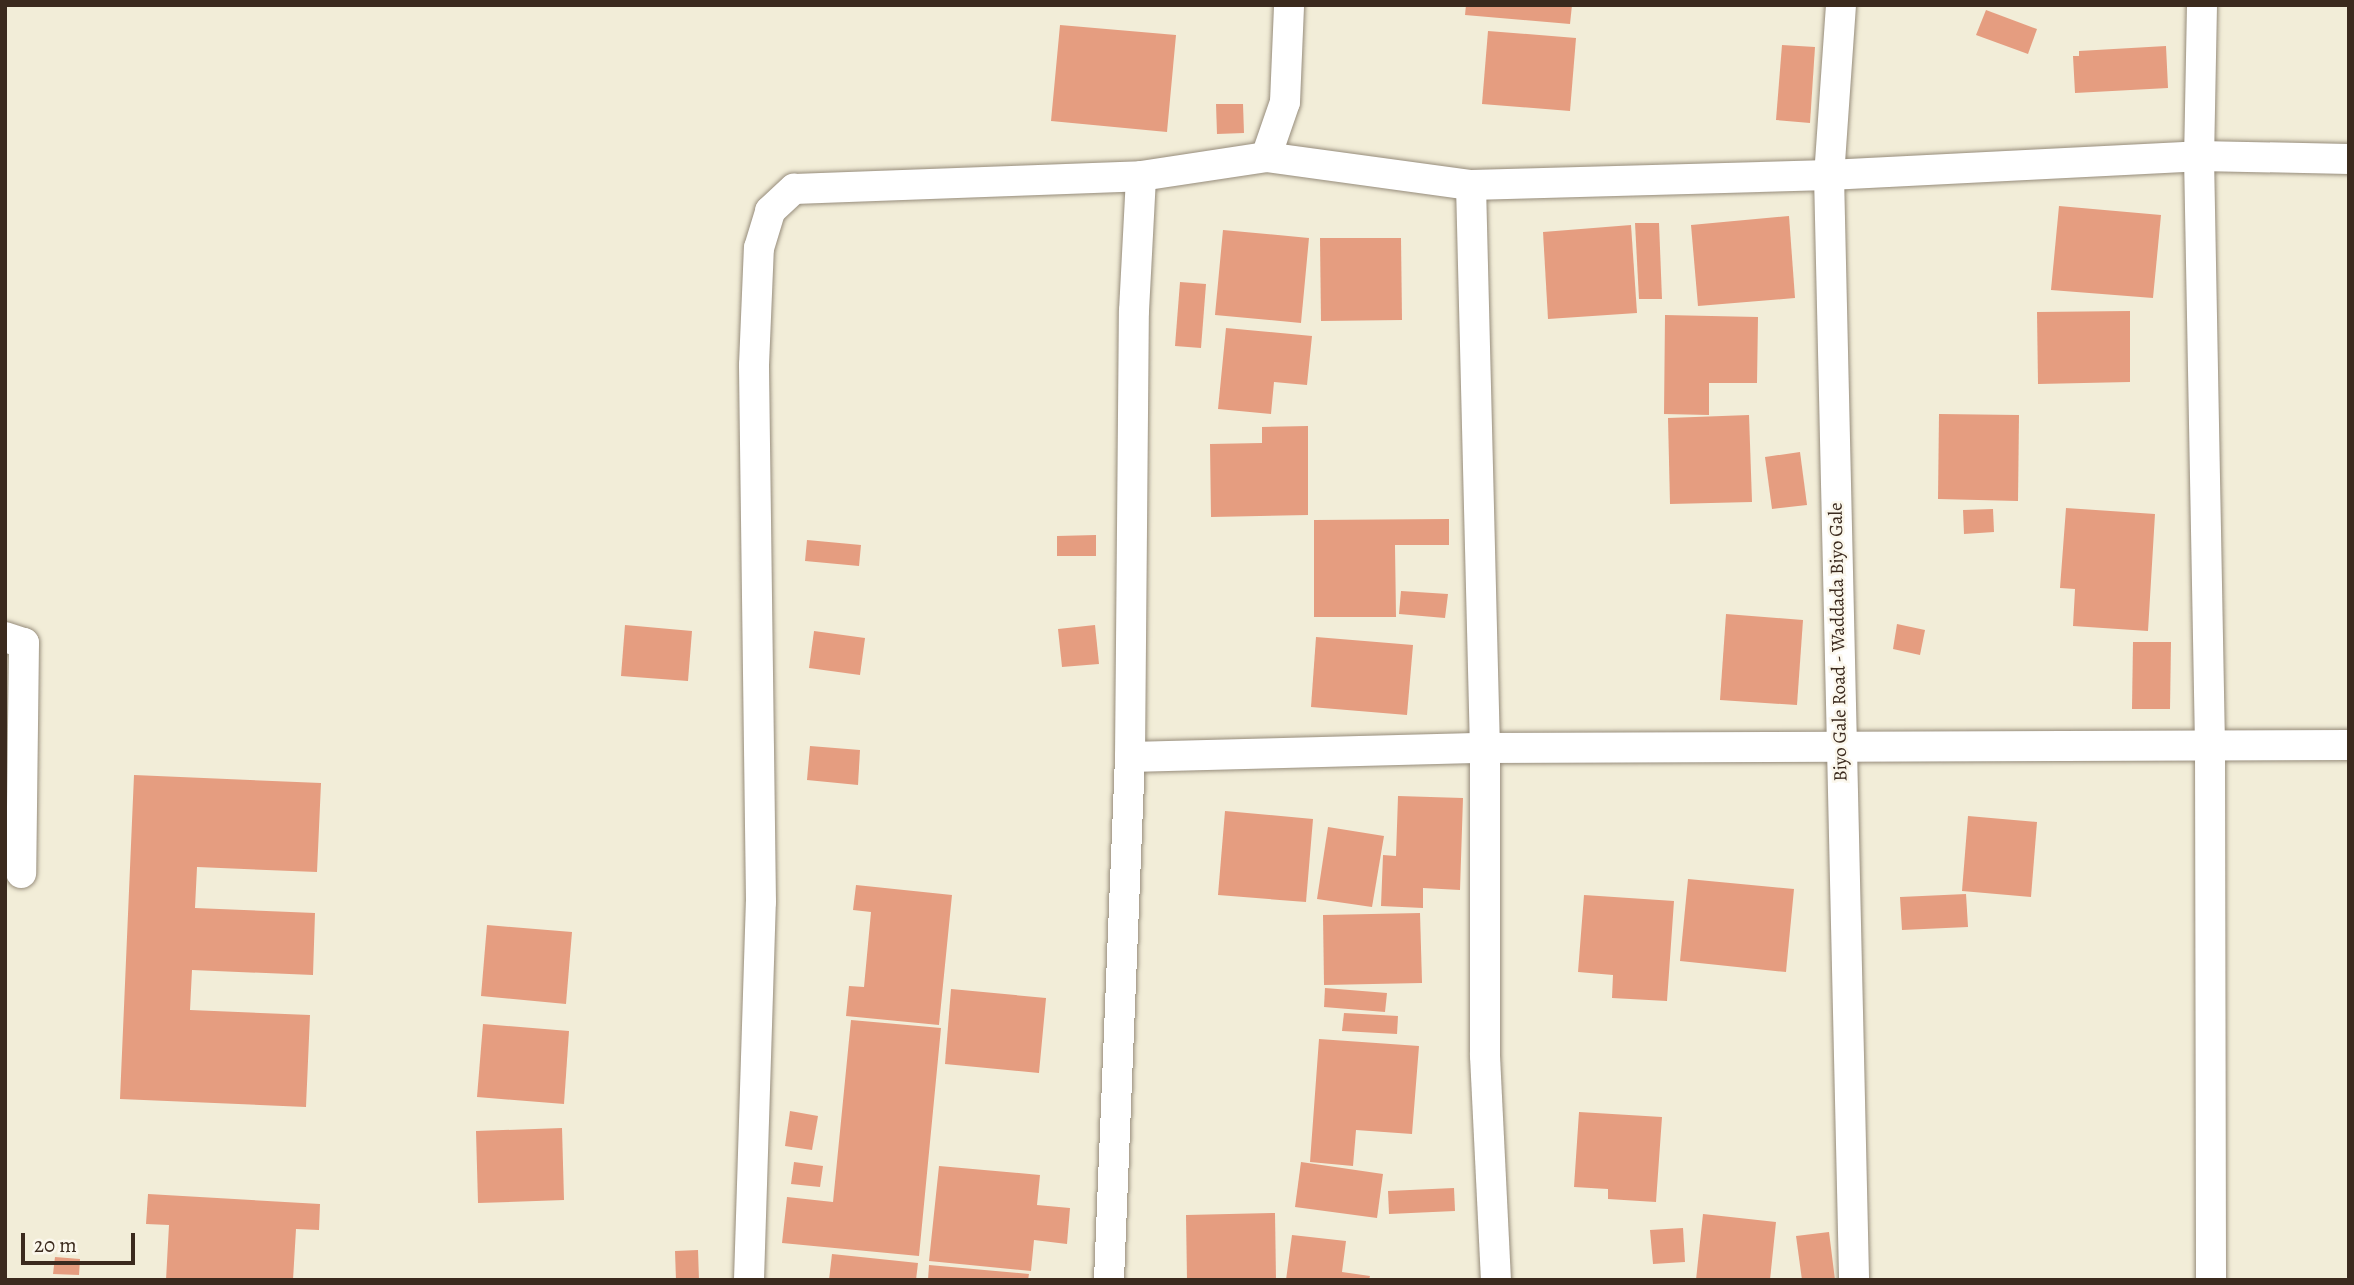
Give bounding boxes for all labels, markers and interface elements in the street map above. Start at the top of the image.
street label: Biyo Gale Road - Waddada Biyo Gale [1825,502,1853,782]
scale bar [24,1218,138,1262]
text: 20 m [34,1231,77,1259]

